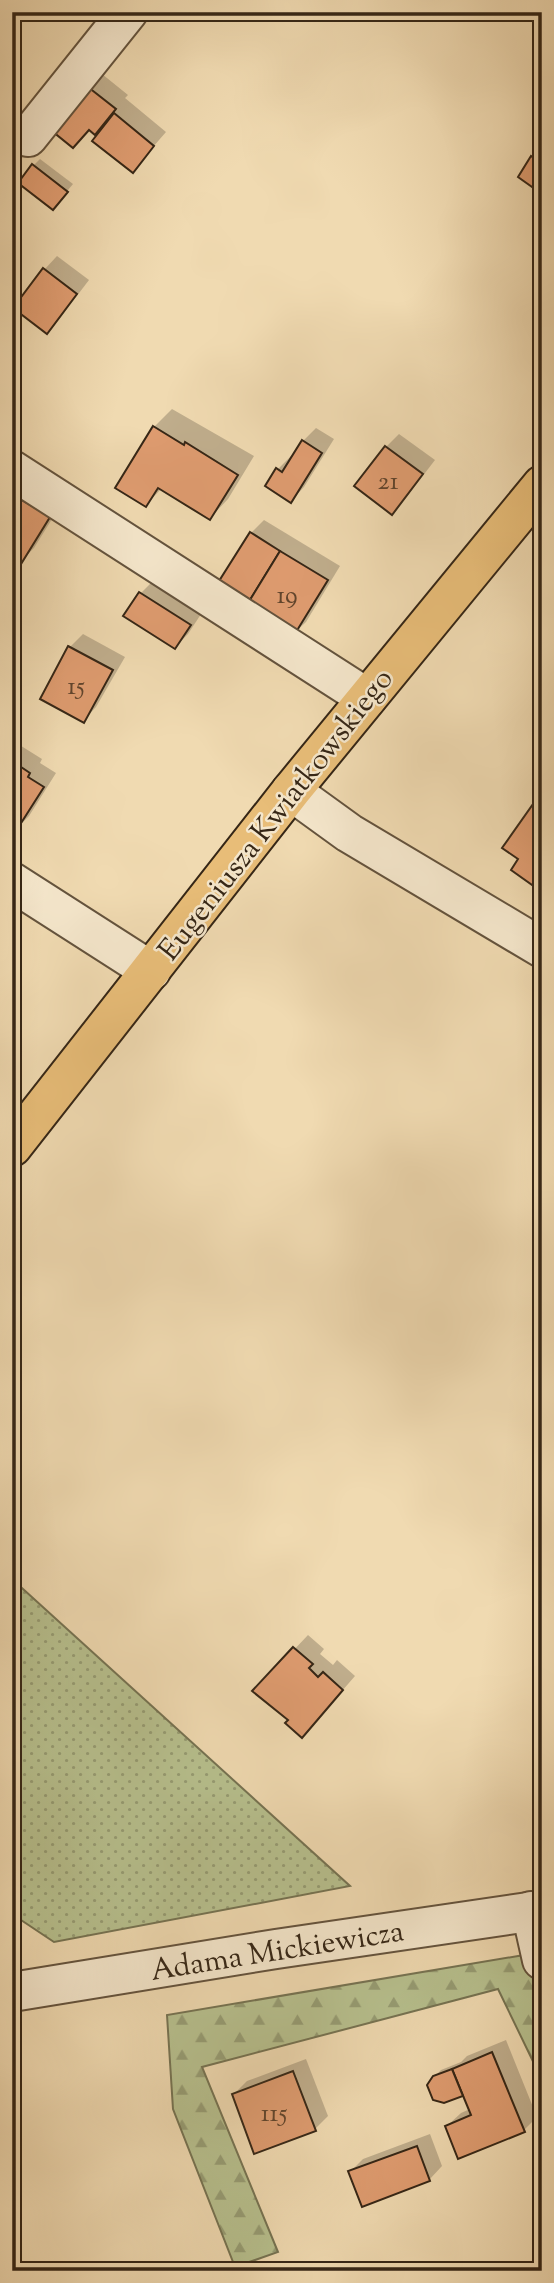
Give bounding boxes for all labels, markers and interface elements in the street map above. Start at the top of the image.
house number: 21 [377,464,399,501]
house number: 19 [276,578,298,615]
street label: Eugeniusza Kwiatkowskiego [149,660,405,971]
house number: 15 [67,669,85,706]
street label: Adama Mickiewicza [148,1911,407,1994]
house number: 115 [261,2096,287,2133]

